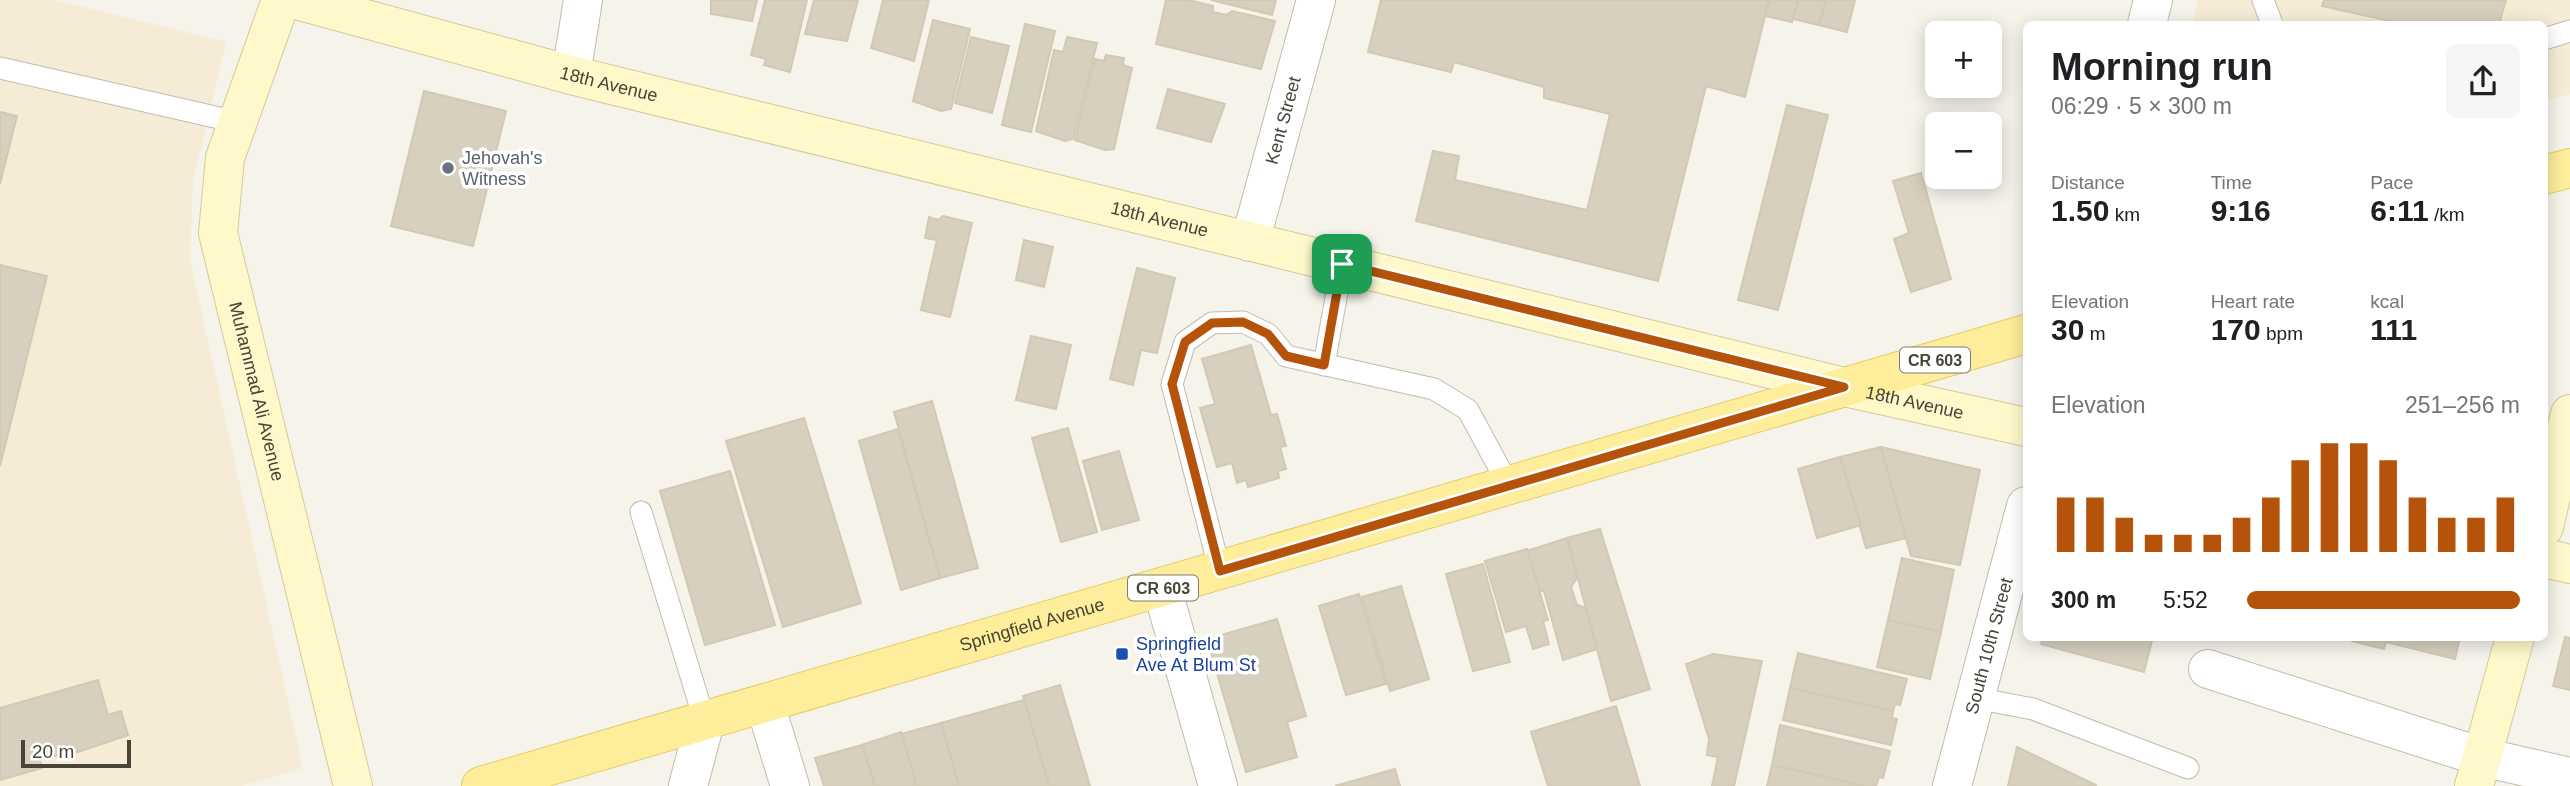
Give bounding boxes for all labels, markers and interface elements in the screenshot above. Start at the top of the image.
map controls [1925,21,2002,189]
button: + [1925,21,2002,98]
button: share [2446,44,2520,118]
text: Morning run [2051,46,2273,88]
street label: 18th Avenue [558,62,660,106]
street label: Kent Street [1262,74,1305,167]
text: 06:29 · 5 × 300 m [2051,93,2232,119]
button: − [1925,112,2002,189]
place label: Jehovah's Witness [462,148,543,189]
marker: Jehovah's Witness [440,160,456,176]
text: Distance [2051,172,2125,193]
text: Time [2211,172,2252,193]
text: Pace [2370,172,2414,193]
text: 1.50 [2051,194,2109,227]
text: 9:16 [2211,194,2271,227]
text: 6:11 [2370,194,2429,227]
street label: 18th Avenue [1109,198,1210,241]
text: km [2109,204,2140,225]
text: /km [2429,204,2465,225]
pin [1312,234,1372,294]
icon: arrive [1323,245,1361,283]
text: Elevation [2051,291,2129,312]
text: Heart rate [2211,291,2295,312]
text: kcal [2370,291,2404,312]
street label: Muhammad Ali Avenue [225,300,288,483]
text: 30 [2051,313,2084,346]
text: 170 [2211,313,2261,346]
text: 111 [2370,313,2417,346]
text: m [2084,323,2105,344]
text: bpm [2261,323,2303,344]
road number: CR 603 [1900,348,1970,372]
street label: 18th Avenue [1864,382,1965,423]
text: Elevation [2051,392,2146,418]
text: 251–256 m [2405,392,2520,418]
street label: South 10th Street [1961,575,2017,716]
road number: CR 603 [1128,576,1198,600]
text: 300 m [2051,587,2116,613]
text: 5:52 [2163,587,2208,613]
street label: Springfield Avenue [957,594,1107,655]
place label: Springfield Ave At Blum St [1136,634,1256,675]
marker: Springfield Ave At Blum St [1114,646,1130,662]
scale bar [21,737,131,769]
text: 20 m [32,741,74,762]

